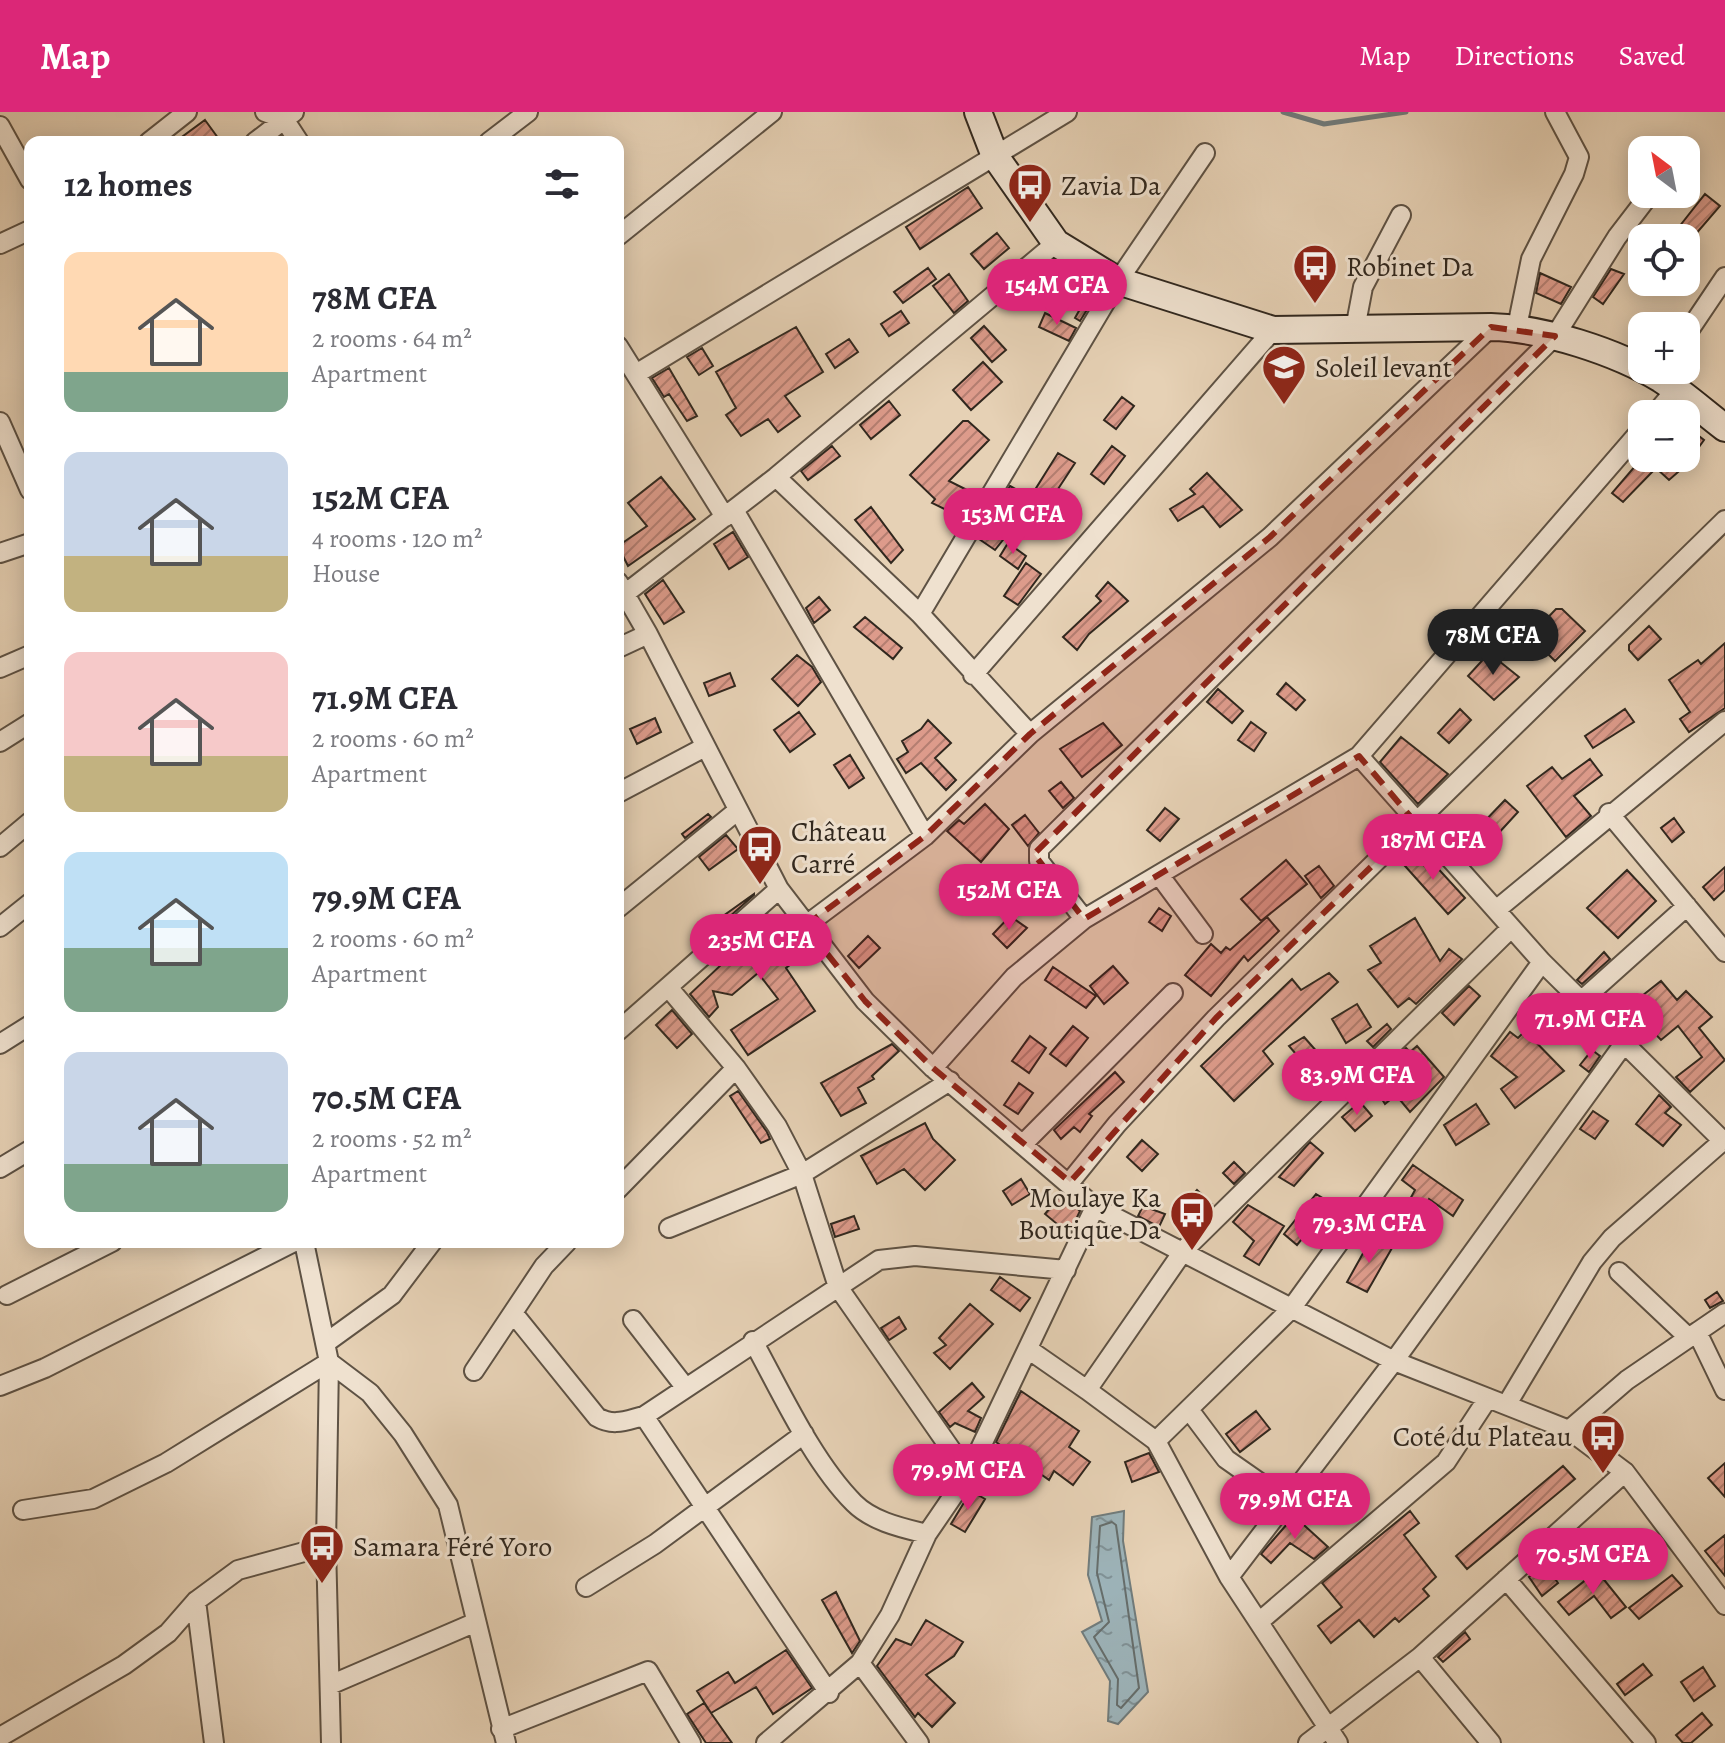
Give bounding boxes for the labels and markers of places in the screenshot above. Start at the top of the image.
bus stop icon: Zavia Da [1006,161,1054,224]
place label: Zavia Da [1061,167,1161,205]
bus stop icon: Robinet Da [1291,242,1339,305]
place label: Robinet Da [1346,248,1474,286]
pin: 154M CFA [974,259,1140,327]
school or university icon: Soleil levant [1260,343,1308,406]
place label: Soleil levant [1315,349,1452,387]
pin: 153M CFA [930,488,1096,556]
pin: 78M CFA [1419,609,1567,677]
place label: Château Carré [791,813,887,883]
pin: 187M CFA [1350,814,1516,882]
bus stop icon: Château Carré [736,823,784,886]
pin: 152M CFA [926,864,1092,932]
pin: 235M CFA [678,914,844,982]
pin: 71.9M CFA [1498,993,1682,1061]
pin: 83.9M CFA [1265,1049,1449,1117]
place label: Moulaye Ka Boutique Da [1018,1179,1161,1249]
bus stop icon: Moulaye Ka Boutique Da [1168,1189,1216,1252]
pin: 79.3M CFA [1277,1197,1461,1265]
bus stop icon: Coté du Plateau [1579,1412,1627,1475]
place label: Coté du Plateau [1393,1418,1573,1456]
pin: 79.9M CFA [876,1444,1060,1512]
pin: 79.9M CFA [1203,1473,1387,1541]
bus stop icon: Samara Féré Yoro [298,1522,346,1585]
place label: Samara Féré Yoro [353,1528,552,1566]
pin: 70.5M CFA [1501,1528,1685,1596]

